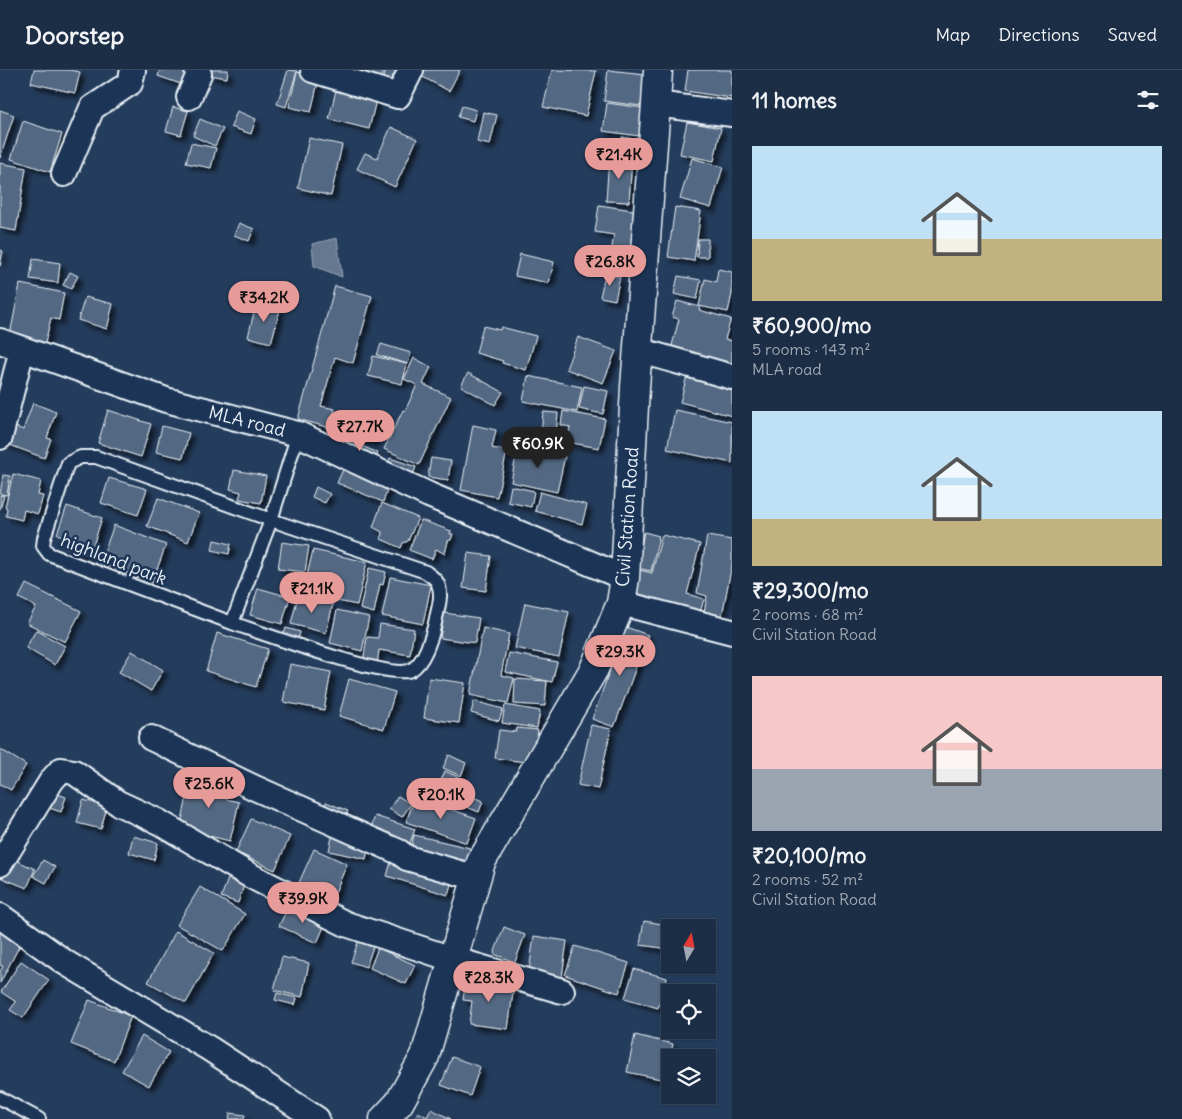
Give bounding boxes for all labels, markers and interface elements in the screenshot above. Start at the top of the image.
text: Doorstep [25,20,124,50]
text: Map [935,23,970,46]
text: Directions [998,23,1080,46]
text: Saved [1108,23,1157,46]
icon: filters [1134,86,1162,114]
text: 11 homes [752,87,837,114]
pin: ₹21.4K [578,138,660,180]
text: ₹21.4K [596,144,642,164]
icon: home [912,179,1002,269]
pin: ₹26.8K [569,244,651,287]
text: ₹26.8K [585,251,635,271]
pin: ₹34.2K [223,280,305,323]
text: ₹34.2K [239,287,289,307]
text: ₹60,900/mo [752,312,871,339]
text: 5 rooms · 143 m² [752,339,870,359]
text: MLA road [752,359,822,379]
street label: MLA road [206,400,288,442]
pin: ₹27.7K [319,410,401,452]
text: ₹27.7K [337,416,383,436]
pin: ₹60.9K [497,426,579,469]
text: ₹60.9K [512,433,564,453]
icon: home [912,444,1002,534]
street label: Civil Station Road [611,446,643,588]
street label: highland park [58,528,170,590]
pin: ₹21.1K [271,572,353,614]
text: ₹29,300/mo [752,577,868,604]
text: ₹21.1K [290,578,334,598]
text: 2 rooms · 68 m² [752,604,864,624]
text: Civil Station Road [752,624,877,644]
pin: ₹29.3K [579,634,661,677]
text: ₹29.3K [595,641,645,661]
icon: home [912,709,1002,799]
pin: ₹25.6K [168,766,250,809]
text: ₹25.6K [184,773,234,793]
pin: ₹20.1K [400,778,482,820]
text: ₹20.1K [417,784,465,804]
text: ₹20,100/mo [752,842,866,869]
text: 2 rooms · 52 m² [752,869,863,889]
pin: ₹39.9K [262,882,344,924]
text: ₹39.9K [278,888,328,908]
text: Civil Station Road [752,889,877,909]
north arrow [661,919,716,974]
map controls [661,919,716,1104]
pin: ₹28.3K [448,960,530,1003]
text: ₹28.3K [464,967,514,987]
button: locate [661,984,716,1039]
button: layers [661,1049,716,1104]

